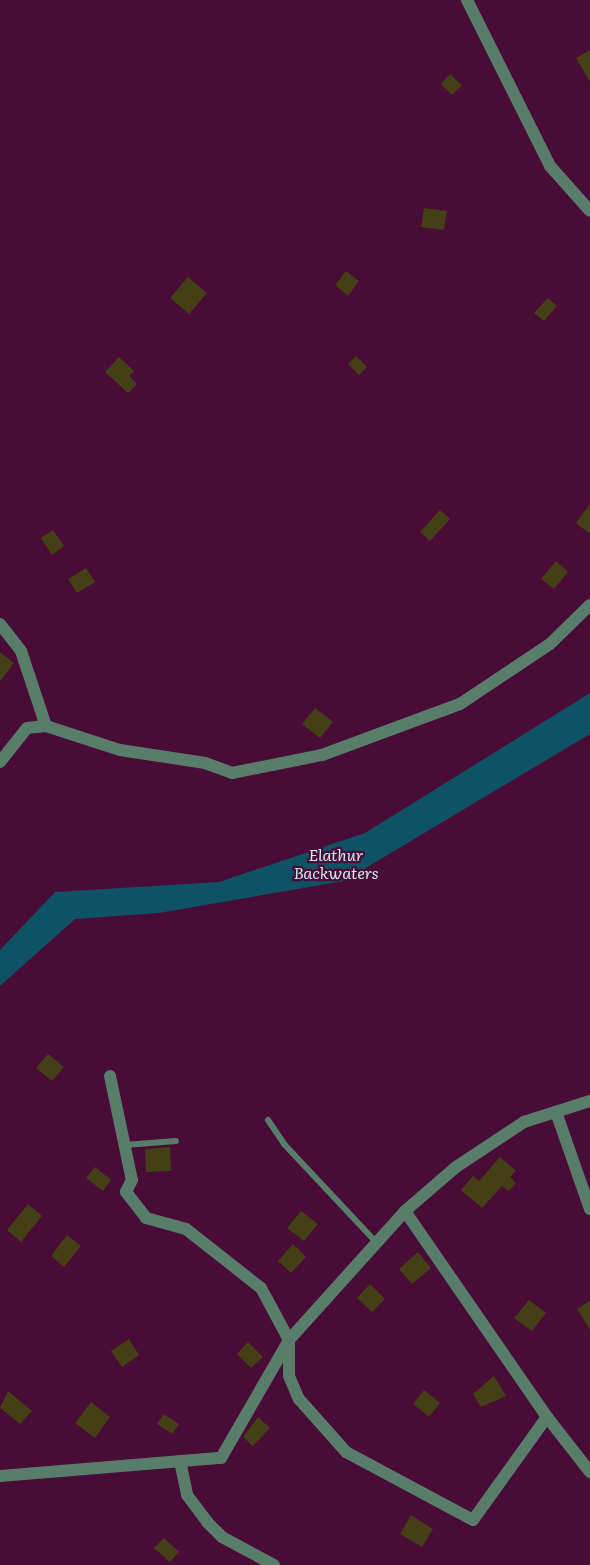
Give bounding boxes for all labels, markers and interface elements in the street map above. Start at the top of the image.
water label: Elathur Backwaters [293,844,379,882]

